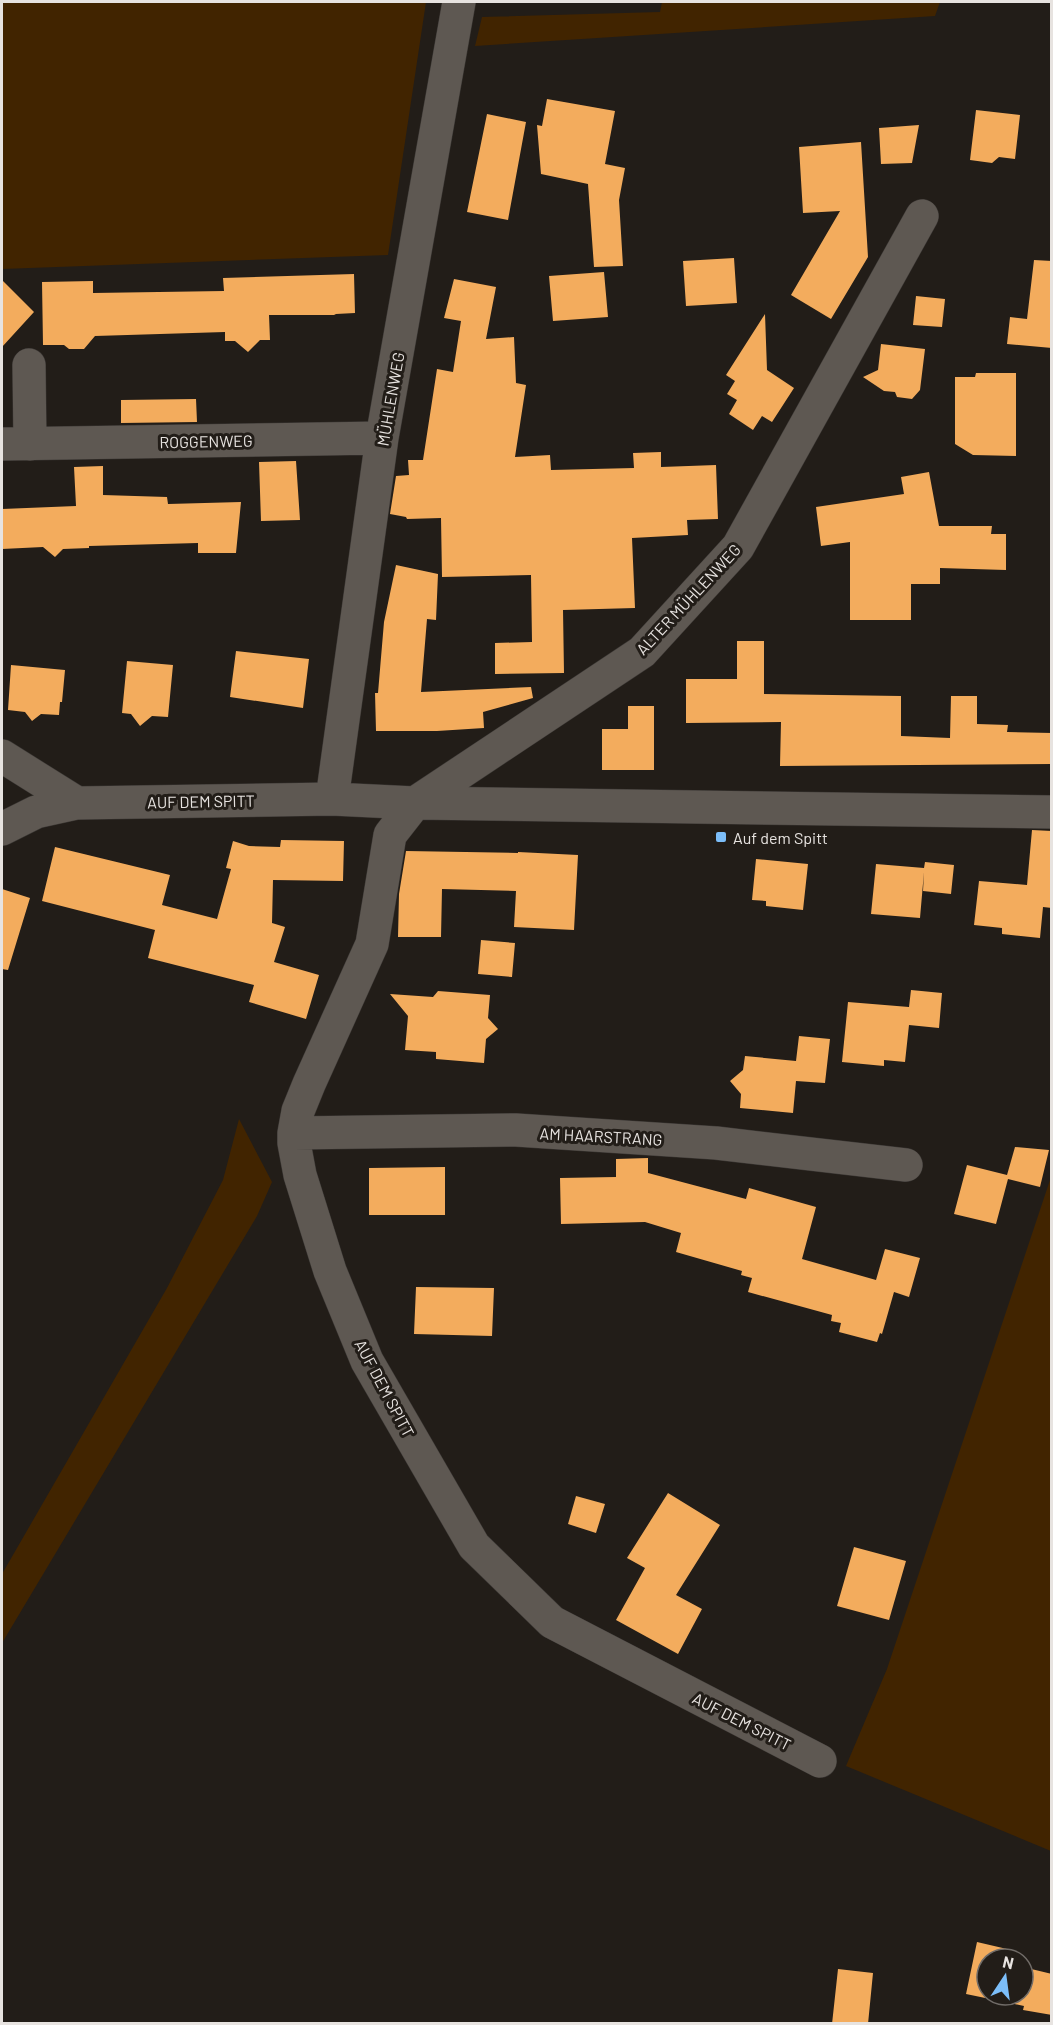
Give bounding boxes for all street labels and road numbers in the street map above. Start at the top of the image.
street label: MÜHLENWEG [372,350,408,448]
street label: ROGGENWEG [159,431,253,451]
street label: ALTER MÜHLENWEG [632,540,744,658]
street label: AUF DEM SPITT [147,791,255,811]
street label: AM HAARSTRANG [539,1123,663,1149]
street label: AUF DEM SPITT [351,1336,419,1440]
street label: AUF DEM SPITT [690,1688,794,1754]

